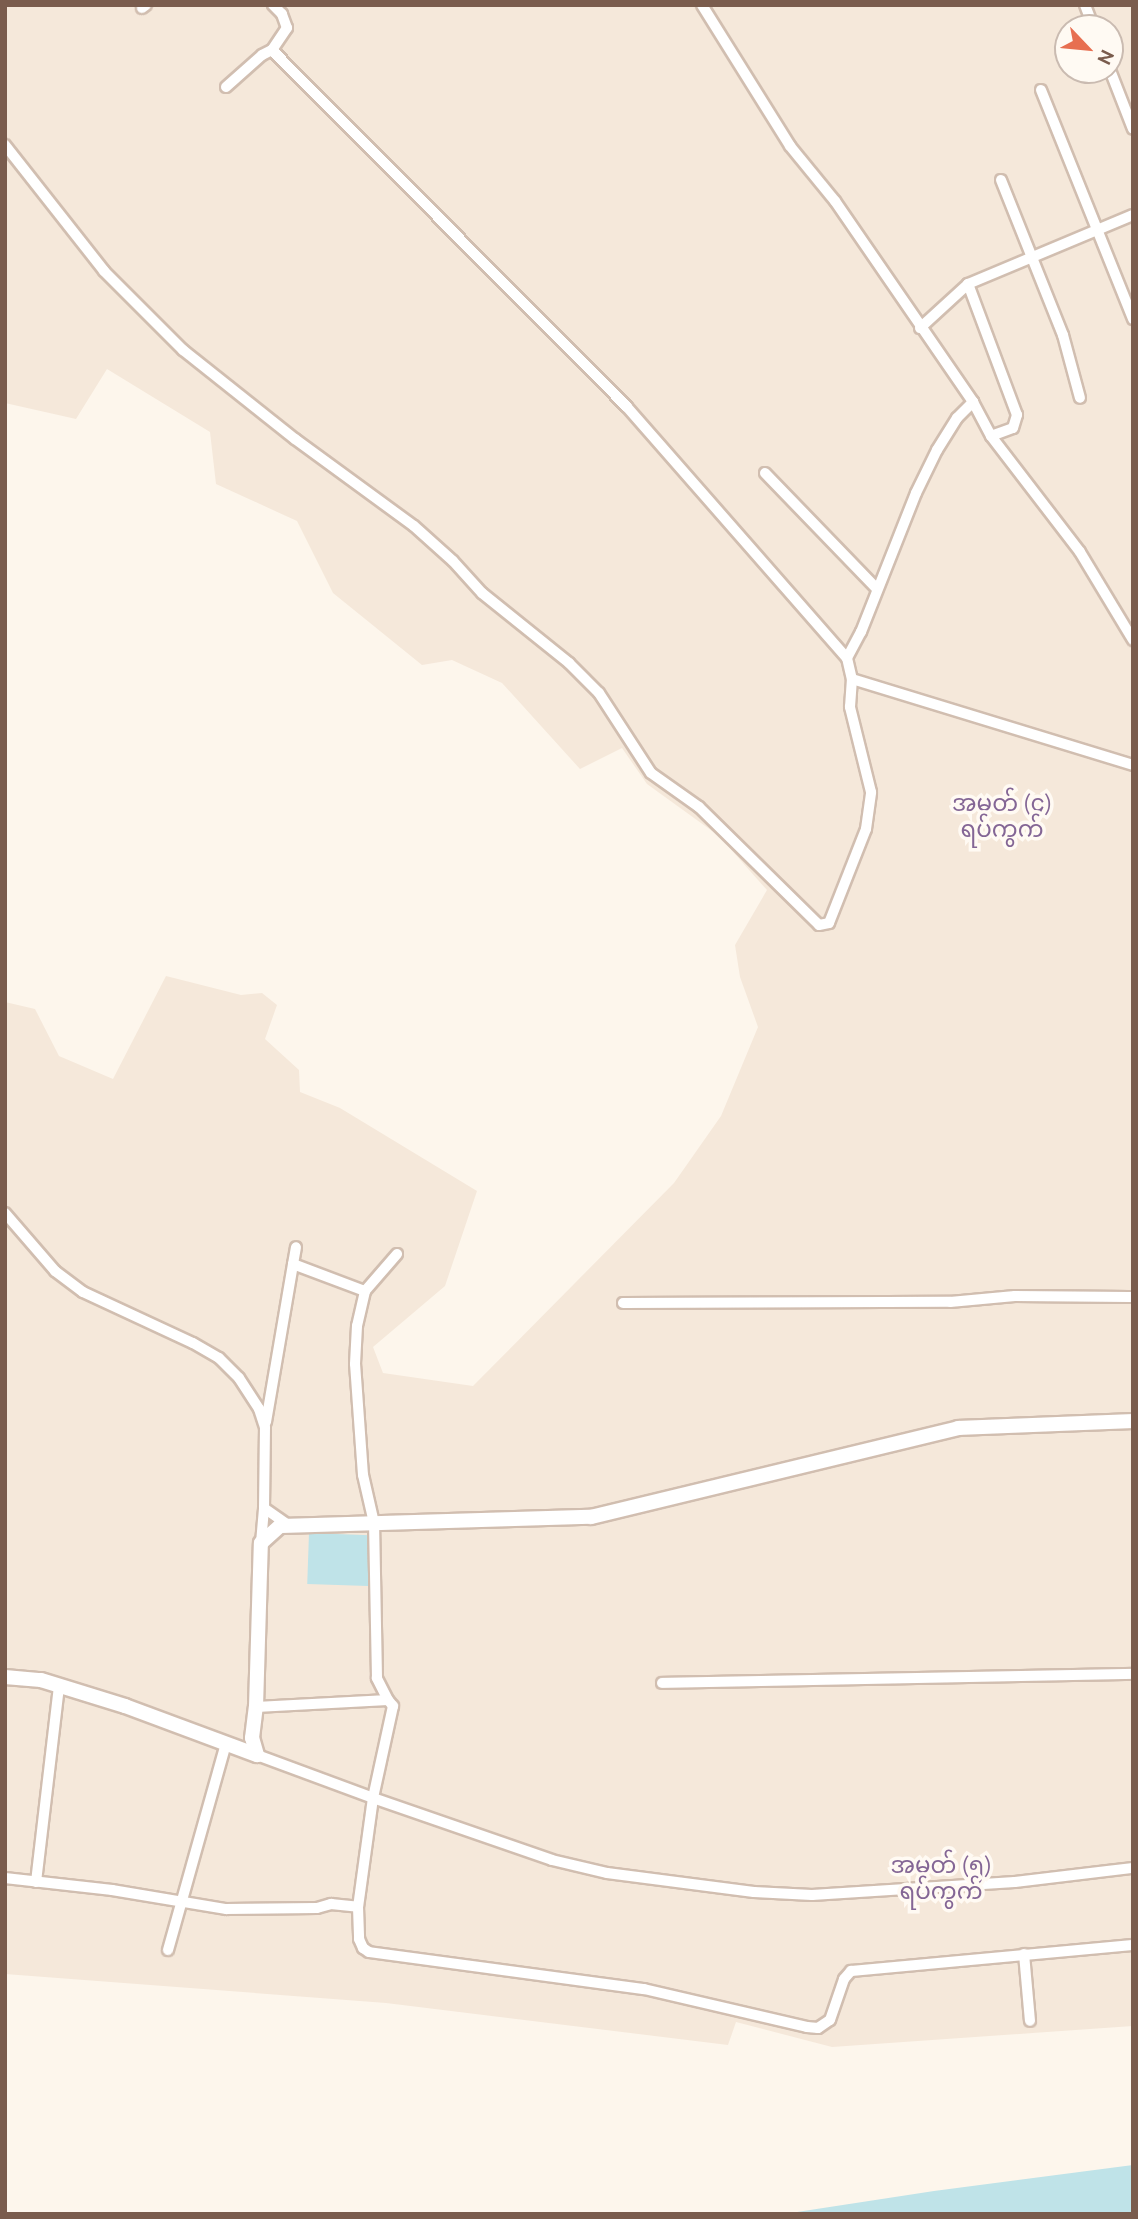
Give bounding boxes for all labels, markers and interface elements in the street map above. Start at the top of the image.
north arrow [1054,14,1124,84]
text: N [1093,46,1119,69]
district label: အမှတ် (၄) ရပ်ကွက် [952,789,1052,843]
district label: အမှတ် (၅) ရပ်ကွက် [890,1851,992,1905]

